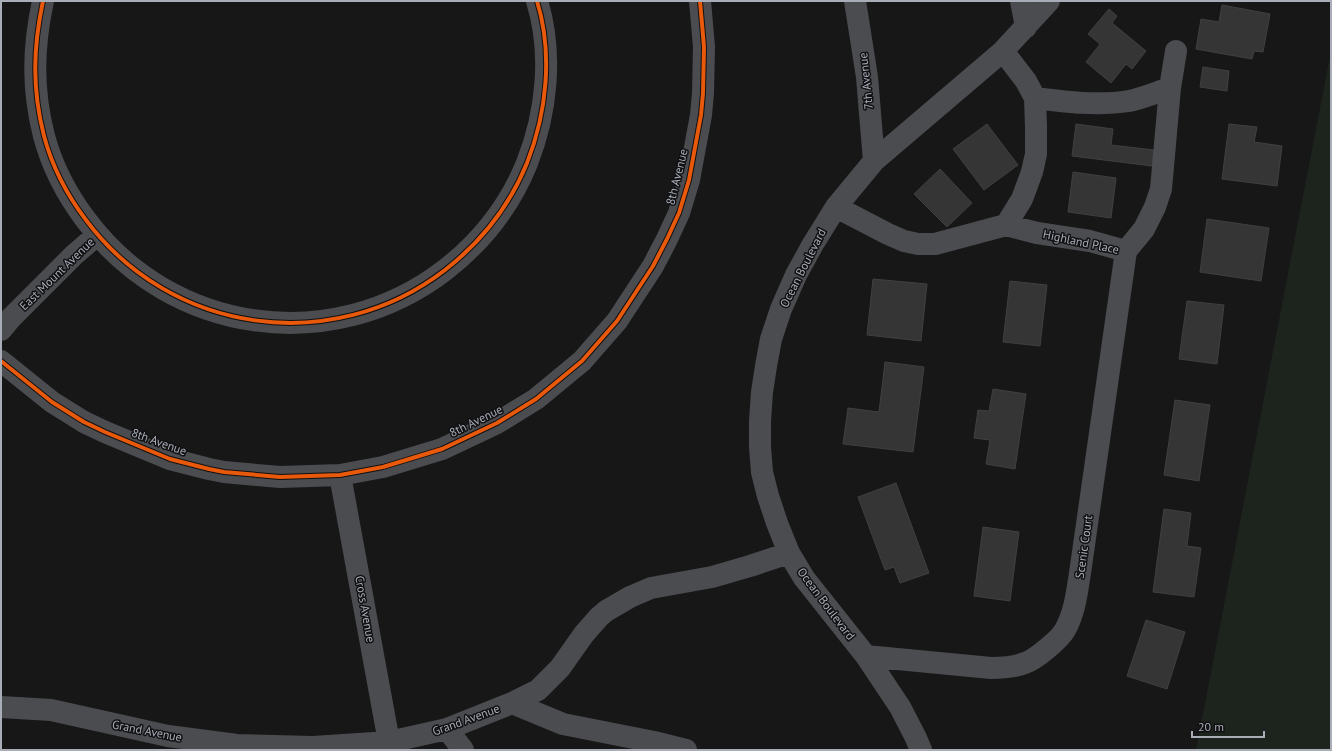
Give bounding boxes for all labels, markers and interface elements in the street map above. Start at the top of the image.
street label: 7th Avenue [855,52,876,110]
street label: 8th Avenue [662,147,691,207]
street label: Ocean Boulevard [776,226,829,310]
street label: Highland Place [1042,226,1121,257]
street label: East Mount Avenue [16,234,97,313]
street label: 8th Avenue [447,401,505,440]
street label: 8th Avenue [130,425,189,458]
street label: Scenic Court [1072,514,1095,579]
street label: Ocean Boulevard [794,565,858,643]
street label: Cross Avenue [352,574,379,643]
street label: Grand Avenue [430,700,502,739]
scale bar [1192,713,1264,739]
street label: Grand Avenue [111,716,183,745]
text: 20 m [1198,719,1224,734]

